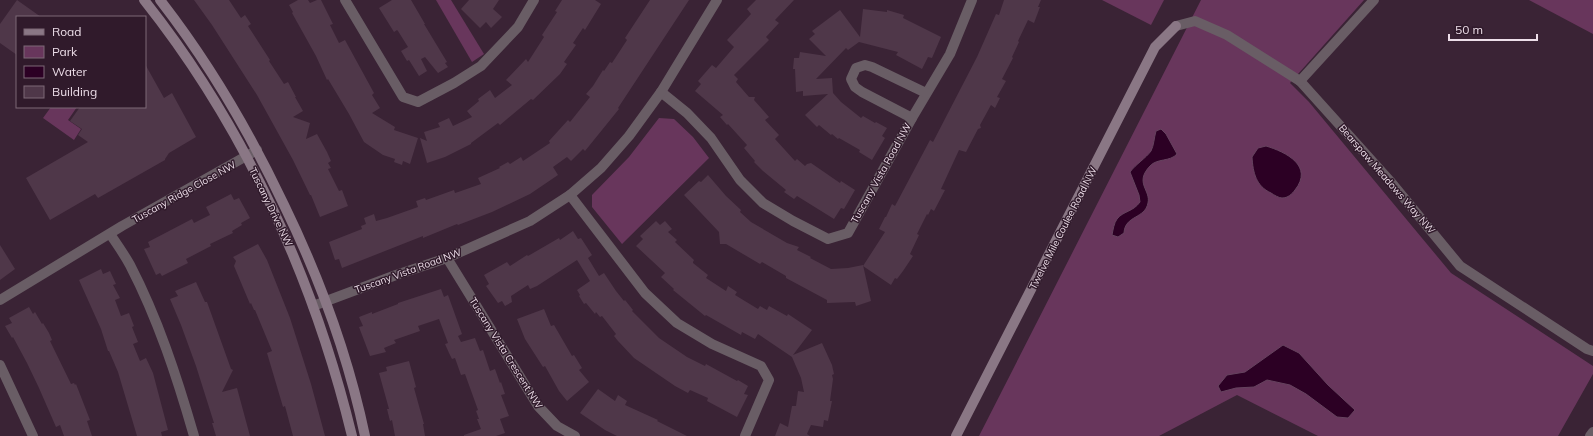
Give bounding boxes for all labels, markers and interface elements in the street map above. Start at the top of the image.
legend [16,16,146,108]
scale bar [1449,16,1537,42]
text: 50 m [1455,22,1483,37]
text: Road [52,24,81,39]
text: Park [52,44,78,59]
text: Water [52,64,88,79]
text: Building [52,84,97,99]
street label: Tuscany Vista Road NW [848,121,914,225]
street label: Bearspaw Meadows Way NW [1336,122,1438,236]
street label: Tuscany Ridge Close NW [130,158,238,226]
street label: Twelve Mile Coulee Road NW [1026,164,1100,292]
street label: Tuscany Drive NW [246,165,296,249]
street label: Tuscany Vista Road NW [353,246,463,296]
street label: Tuscany Vista Crescent NW [466,295,546,411]

